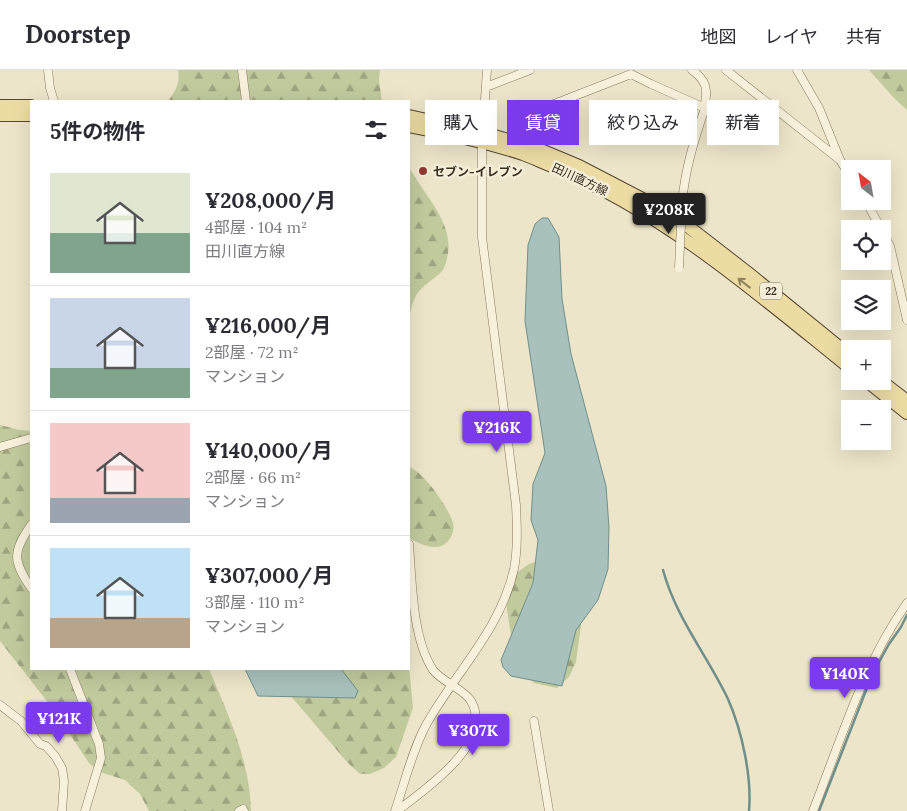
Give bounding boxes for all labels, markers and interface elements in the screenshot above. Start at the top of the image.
text: Doorstep [25,19,131,50]
text: 地図 [701,25,737,48]
text: レイヤ [765,25,818,48]
text: 共有 [846,25,882,48]
chip: 購入 [425,100,497,145]
chip: 賃貸 [507,100,579,145]
chip: 絞り込み [589,100,697,145]
chip: 新着 [707,100,779,145]
icon: filters [362,116,390,144]
text: 5件の物件 [50,118,145,145]
street label: 田川直方線 [550,160,610,198]
north arrow [841,160,891,210]
map controls [841,160,891,450]
place label: セブン-イレブン [433,164,523,179]
marker: セブン-イレブン [417,165,429,177]
text: ¥208,000/月 [205,187,336,214]
pin: ¥208K [634,192,704,235]
icon: home [90,193,150,253]
text: ¥208K [644,199,694,219]
text: 4部屋 · 104 m² [205,217,307,237]
button: locate [841,220,891,270]
text: 田川直方線 [205,241,285,261]
one-way arrow [738,277,751,288]
button: layers [841,280,891,330]
road number: 22 [760,282,782,300]
text: ¥216,000/月 [205,312,331,339]
icon: home [90,318,150,378]
button: + [841,340,891,390]
text: 2部屋 · 72 m² [205,342,299,362]
text: マンション [205,366,285,386]
button: − [841,400,891,450]
pin: ¥216K [462,410,532,453]
text: ¥216K [473,417,521,437]
text: ¥140,000/月 [205,437,333,464]
icon: home [90,443,150,503]
text: 2部屋 · 66 m² [205,467,301,487]
text: マンション [205,491,285,511]
text: ¥307,000/月 [205,562,333,589]
icon: home [90,568,150,628]
text: 3部屋 · 110 m² [205,592,305,612]
text: マンション [205,616,285,636]
pin: ¥140K [810,656,880,699]
text: ¥140K [821,663,869,683]
pin: ¥121K [24,702,94,744]
text: ¥121K [37,708,81,728]
pin: ¥307K [438,714,508,756]
text: ¥307K [448,720,498,740]

